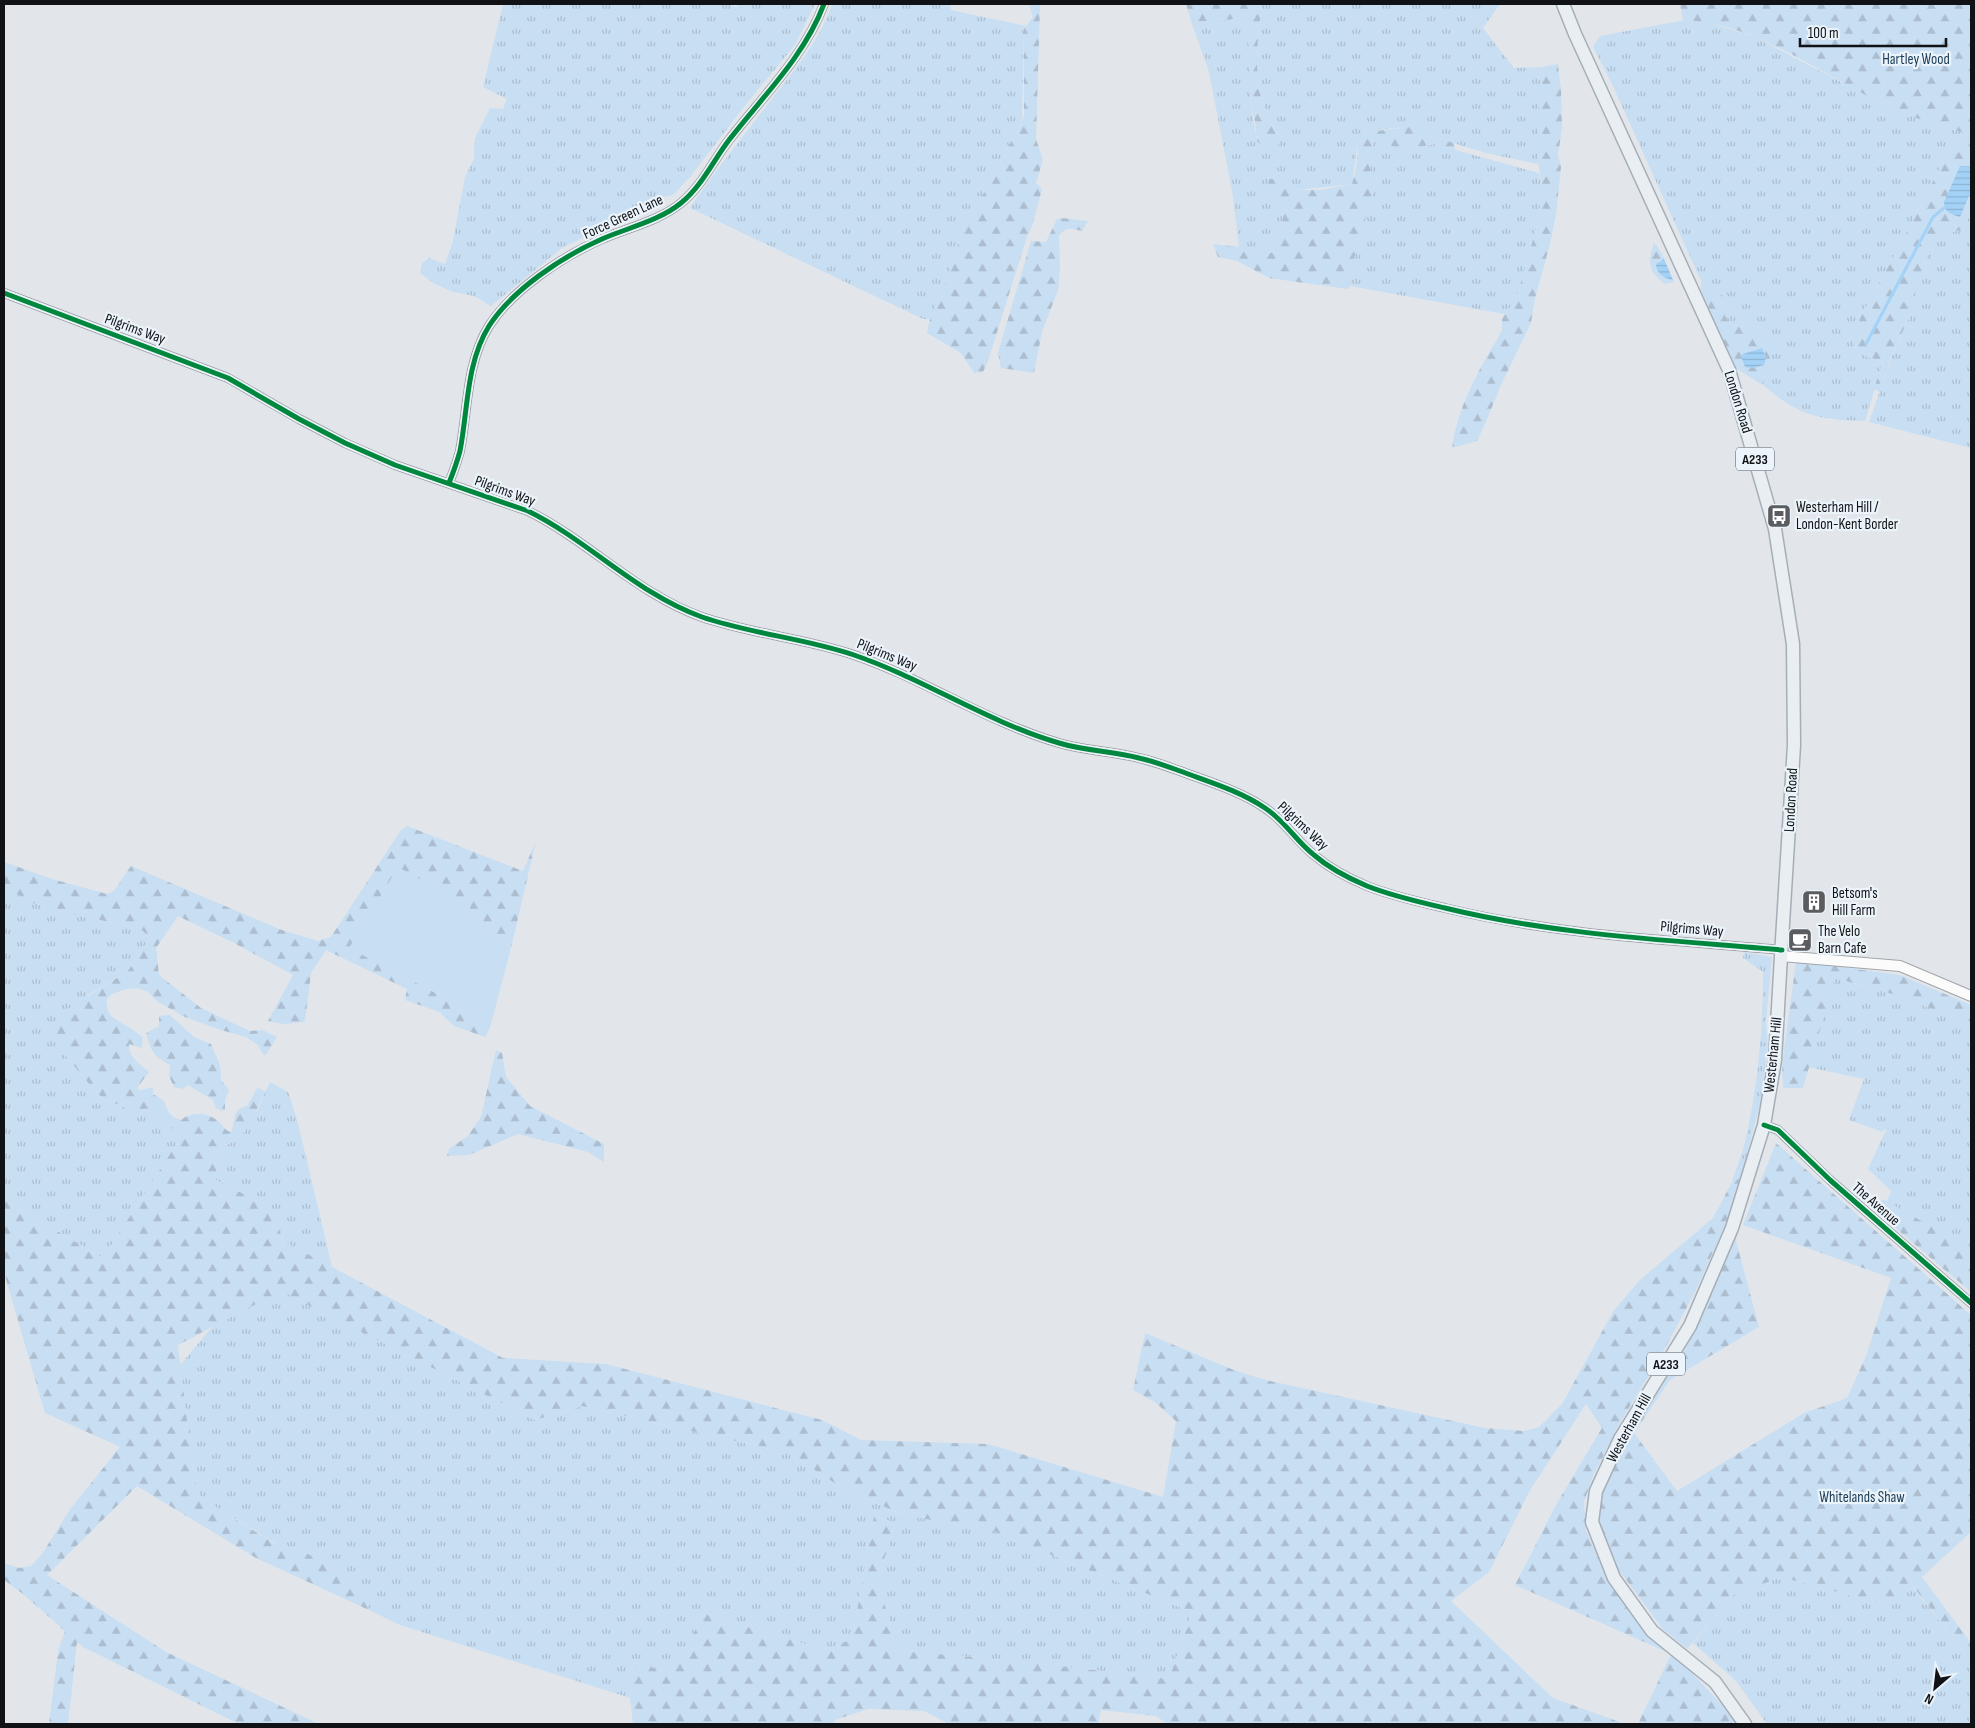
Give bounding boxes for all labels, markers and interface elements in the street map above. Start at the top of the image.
scale bar [1800,15,1946,47]
text: 100 m [1808,24,1839,43]
park label: Hartley Wood [1882,50,1950,69]
street label: Force Green Lane [580,190,666,244]
street label: Pilgrims Way [102,309,168,349]
street label: London Road [1720,368,1756,436]
road number: A233 [1736,448,1774,470]
street label: Pilgrims Way [472,471,538,511]
place label: Westerham Hill / London-Kent Border [1796,498,1899,534]
bus stop icon: Westerham Hill / London-Kent Border [1766,503,1792,529]
street label: Pilgrims Way [854,634,920,676]
street label: London Road [1780,767,1802,833]
street label: Pilgrims Way [1273,797,1333,855]
place label: Betsom's Hill Farm [1832,884,1878,920]
building icon: Betsom's Hill Farm [1801,889,1827,915]
street label: Pilgrims Way [1660,917,1725,941]
place label: The Velo Barn Cafe [1818,922,1866,958]
cafe icon: The Velo Barn Cafe [1787,927,1813,953]
street label: Westerham Hill [1760,1016,1786,1094]
street label: The Avenue [1848,1178,1904,1230]
road number: A233 [1647,1352,1685,1376]
street label: Westerham Hill [1602,1390,1656,1466]
park label: Whitelands Shaw [1819,1488,1905,1507]
north arrow [1910,1663,1960,1713]
text: N [1922,1690,1936,1708]

